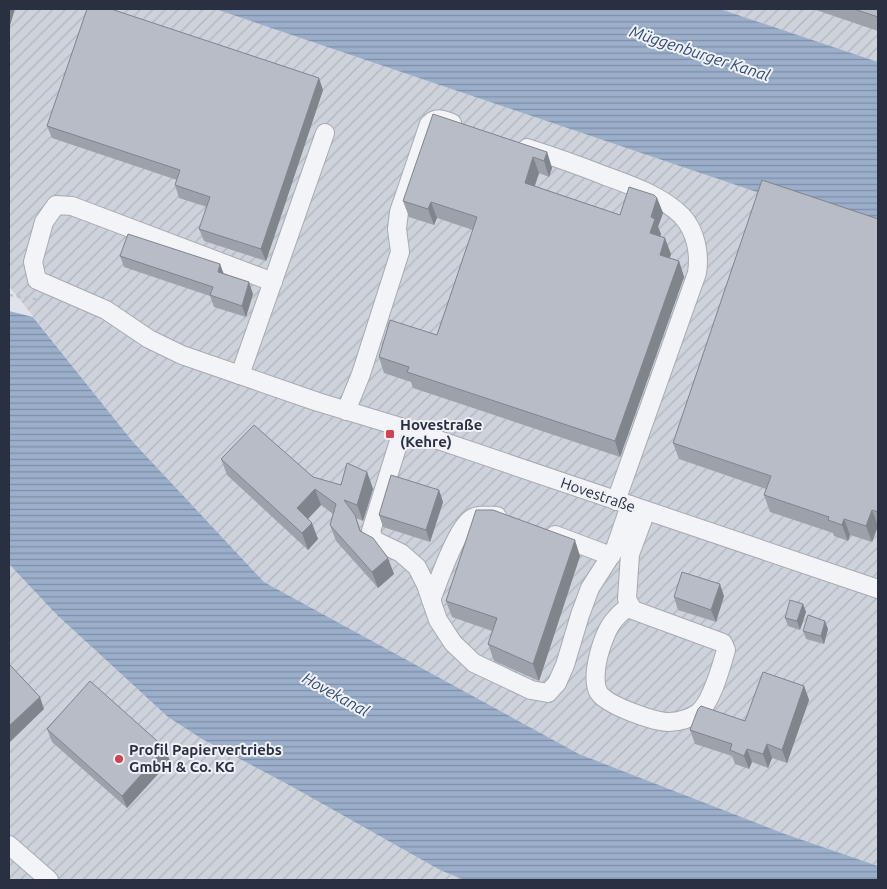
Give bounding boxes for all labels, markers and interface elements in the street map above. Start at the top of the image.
water label: Müggenburger Kanal [628,22,773,84]
place label: Hovestraße (Kehre) [400,416,482,450]
marker: Hovestraße (Kehre) [384,428,396,440]
street label: Hovestraße [559,474,638,515]
water label: Hovekanal [299,668,373,720]
place label: Profil Papiervertriebs GmbH & Co. KG [129,741,282,775]
marker: Profil Papiervertriebs GmbH & Co. KG [113,753,125,765]

